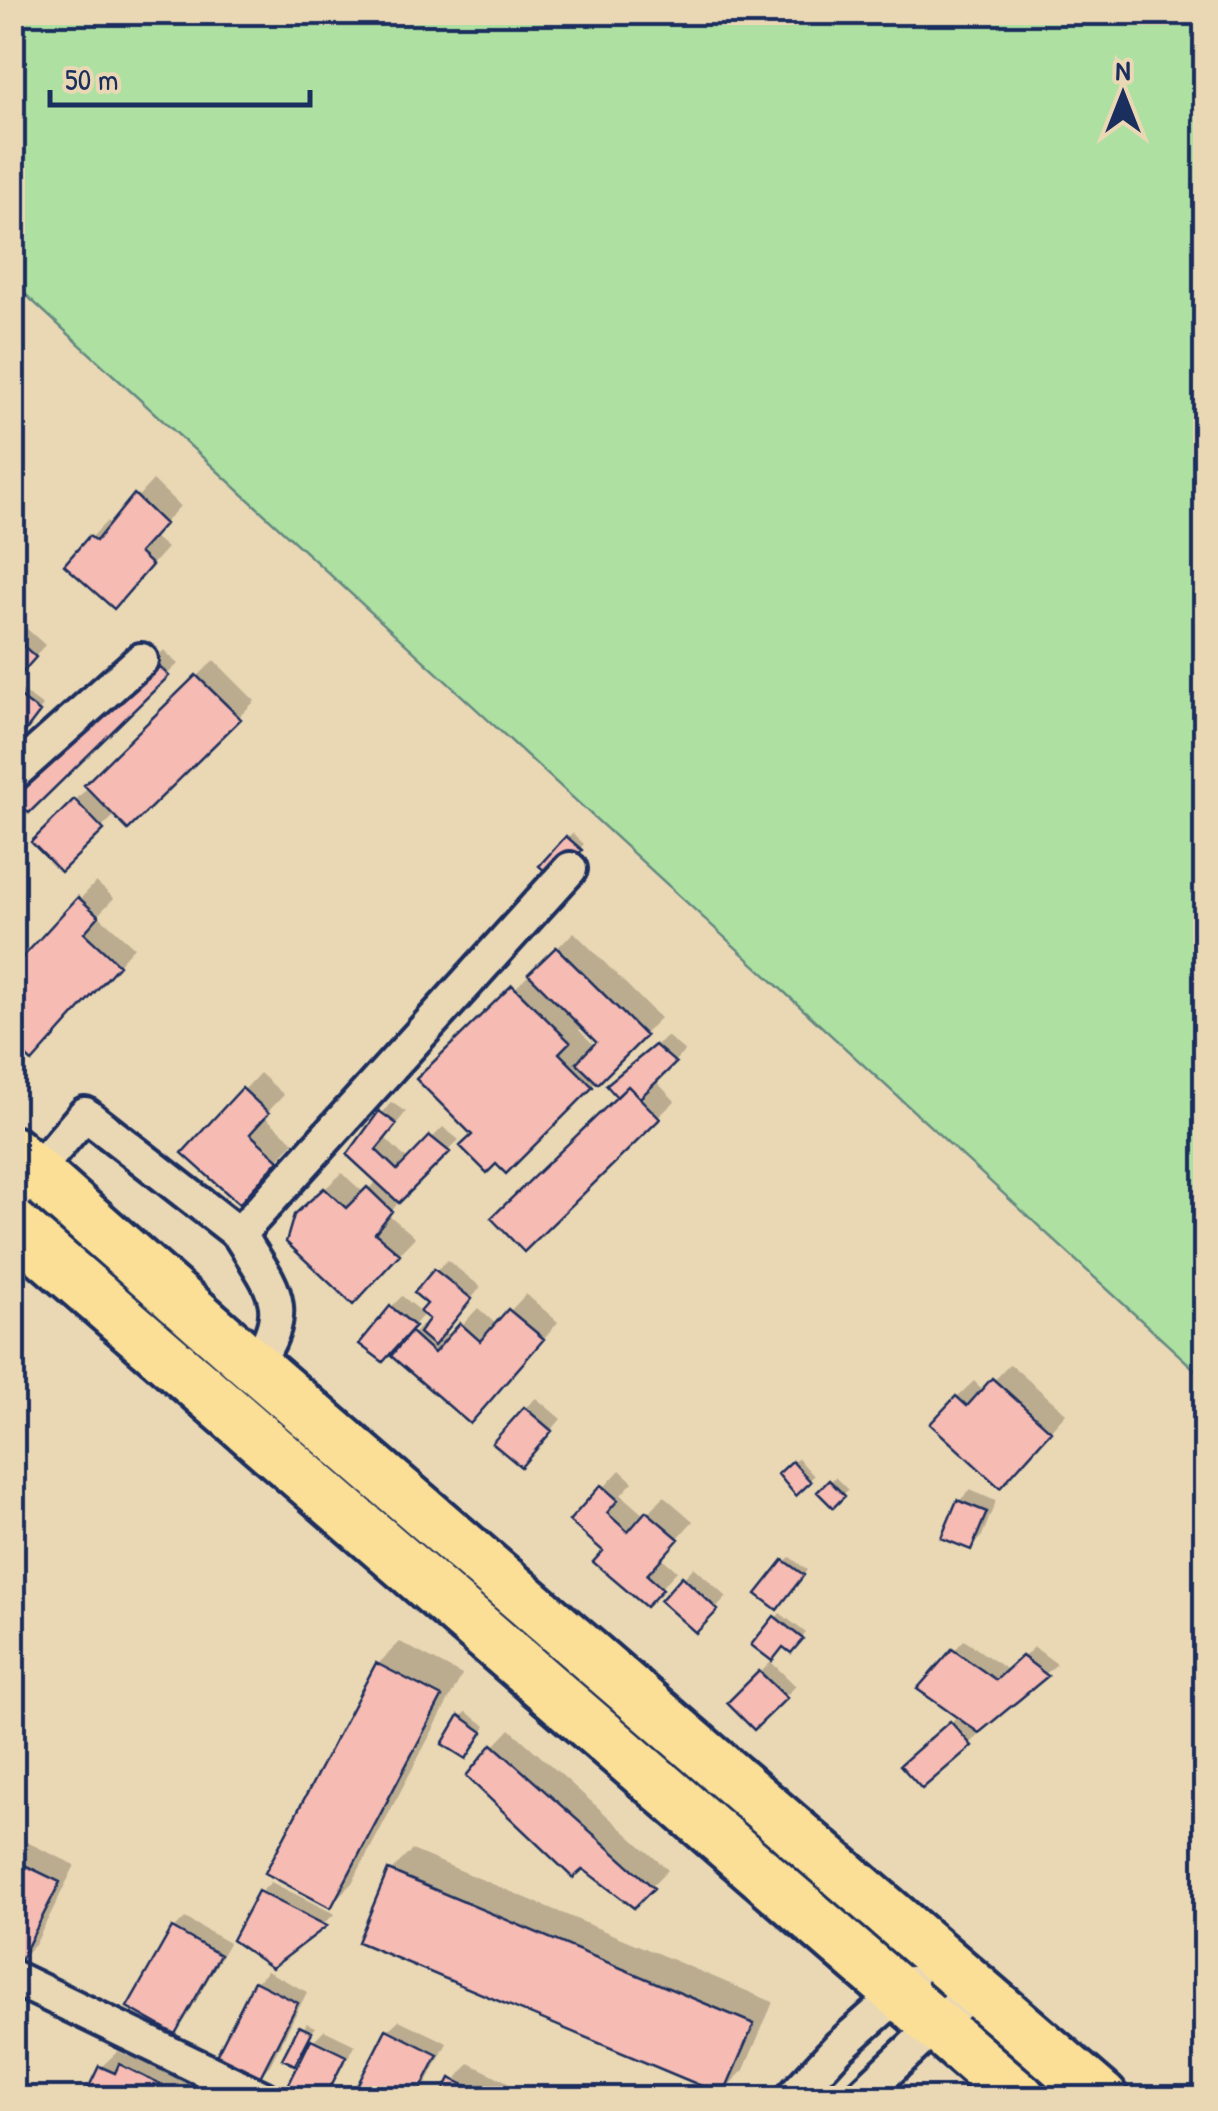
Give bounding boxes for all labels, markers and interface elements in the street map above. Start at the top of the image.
scale bar [50,45,310,107]
north arrow [1073,45,1173,145]
text: N [1116,51,1131,89]
text: 50 m [65,59,118,99]

